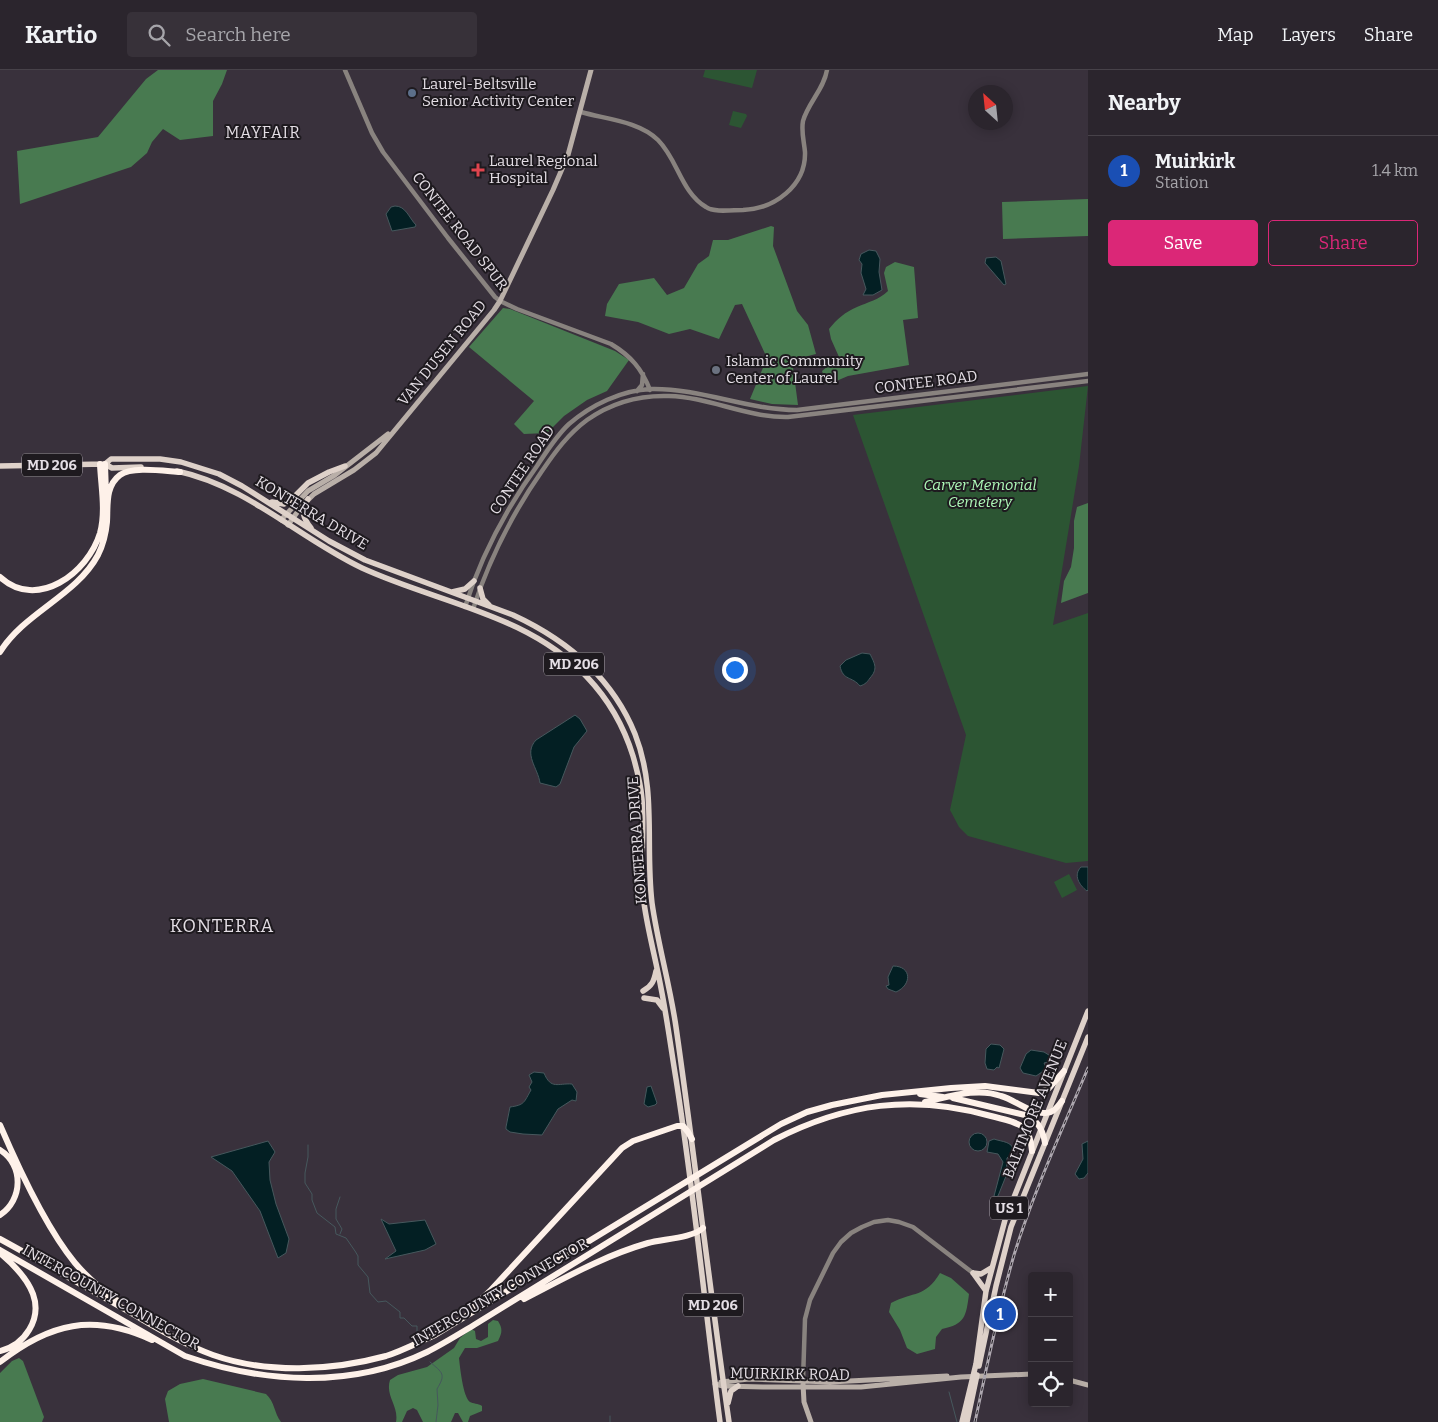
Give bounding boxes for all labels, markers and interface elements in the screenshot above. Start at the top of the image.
search box [127,12,477,57]
text: Kartio [25,21,97,49]
icon: search [145,21,173,49]
text: Search here [185,23,291,46]
text: Map [1217,24,1253,46]
text: Layers [1281,24,1336,46]
text: Share [1364,24,1413,46]
place label: Laurel-Beltsville Senior Activity Center [422,75,575,110]
north arrow [968,85,1013,130]
marker: Laurel-Beltsville Senior Activity Center [406,87,418,99]
text: Nearby [1108,90,1181,116]
district label: MAYFAIR [225,123,301,142]
text: Muirkirk [1155,150,1235,173]
place label: Laurel Regional Hospital [489,152,597,187]
text: 1 [1121,161,1127,180]
text: 1.4 km [1372,161,1418,180]
marker: Laurel Regional Hospital [471,163,485,177]
street label: CONTEE ROAD SPUR [408,168,512,294]
text: Station [1155,173,1209,192]
button: Save [1108,220,1258,266]
button: Share [1268,220,1418,266]
street label: VAN DUSEN ROAD [394,297,490,409]
place label: Islamic Community Center of Laurel [726,352,863,387]
marker: Islamic Community Center of Laurel [710,364,722,376]
street label: CONTEE ROAD [874,367,978,397]
street label: CONTEE ROAD [486,422,558,518]
road number: MD 206 [22,454,82,476]
street label: KONTERRA DRIVE [252,472,372,554]
park label: Carver Memorial Cemetery [923,476,1037,511]
road number: MD 206 [544,652,604,676]
your location [722,657,748,683]
street label: KONTERRA DRIVE [624,775,650,905]
district label: KONTERRA [170,915,274,937]
street label: BALTIMORE AVENUE [999,1037,1071,1181]
road number: US 1 [990,1196,1028,1220]
street label: INTERCOUNTY CONNECTOR [409,1234,591,1350]
street label: INTERCOUNTY CONNECTOR [19,1241,203,1353]
map controls [1028,1272,1073,1407]
button: + [1028,1272,1073,1317]
road number: MD 206 [683,1294,743,1316]
pin: 1 [984,1295,1016,1333]
button: − [1028,1317,1073,1362]
button: locate [1028,1362,1073,1407]
street label: MUIRKIRK ROAD [730,1364,850,1384]

